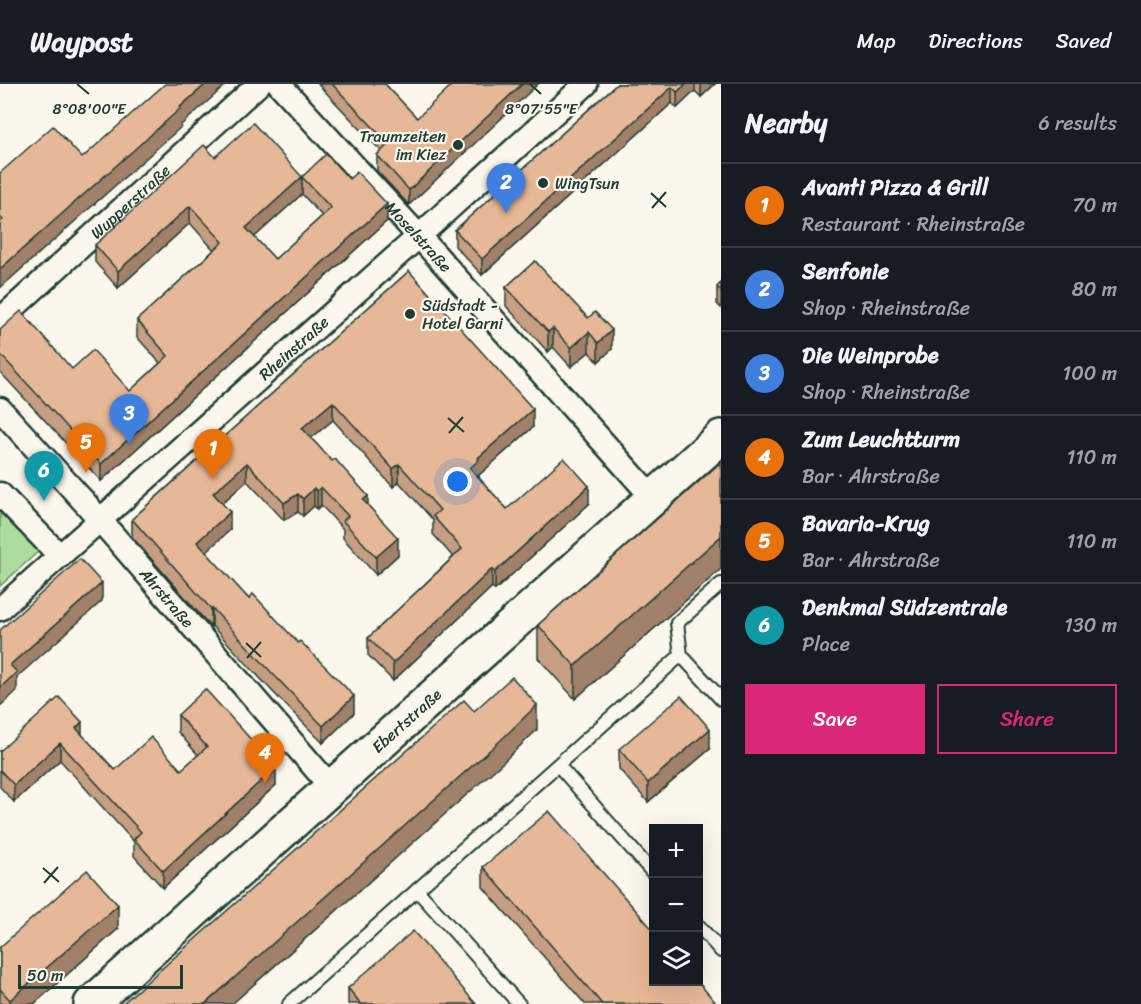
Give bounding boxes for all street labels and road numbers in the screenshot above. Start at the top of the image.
street label: Wupperstraße [83,157,177,247]
street label: Moselstraße [378,194,459,279]
street label: Rheinstraße [252,308,336,388]
street label: Ahrstraße [131,560,202,635]
street label: Ebertstraße [365,681,449,761]

